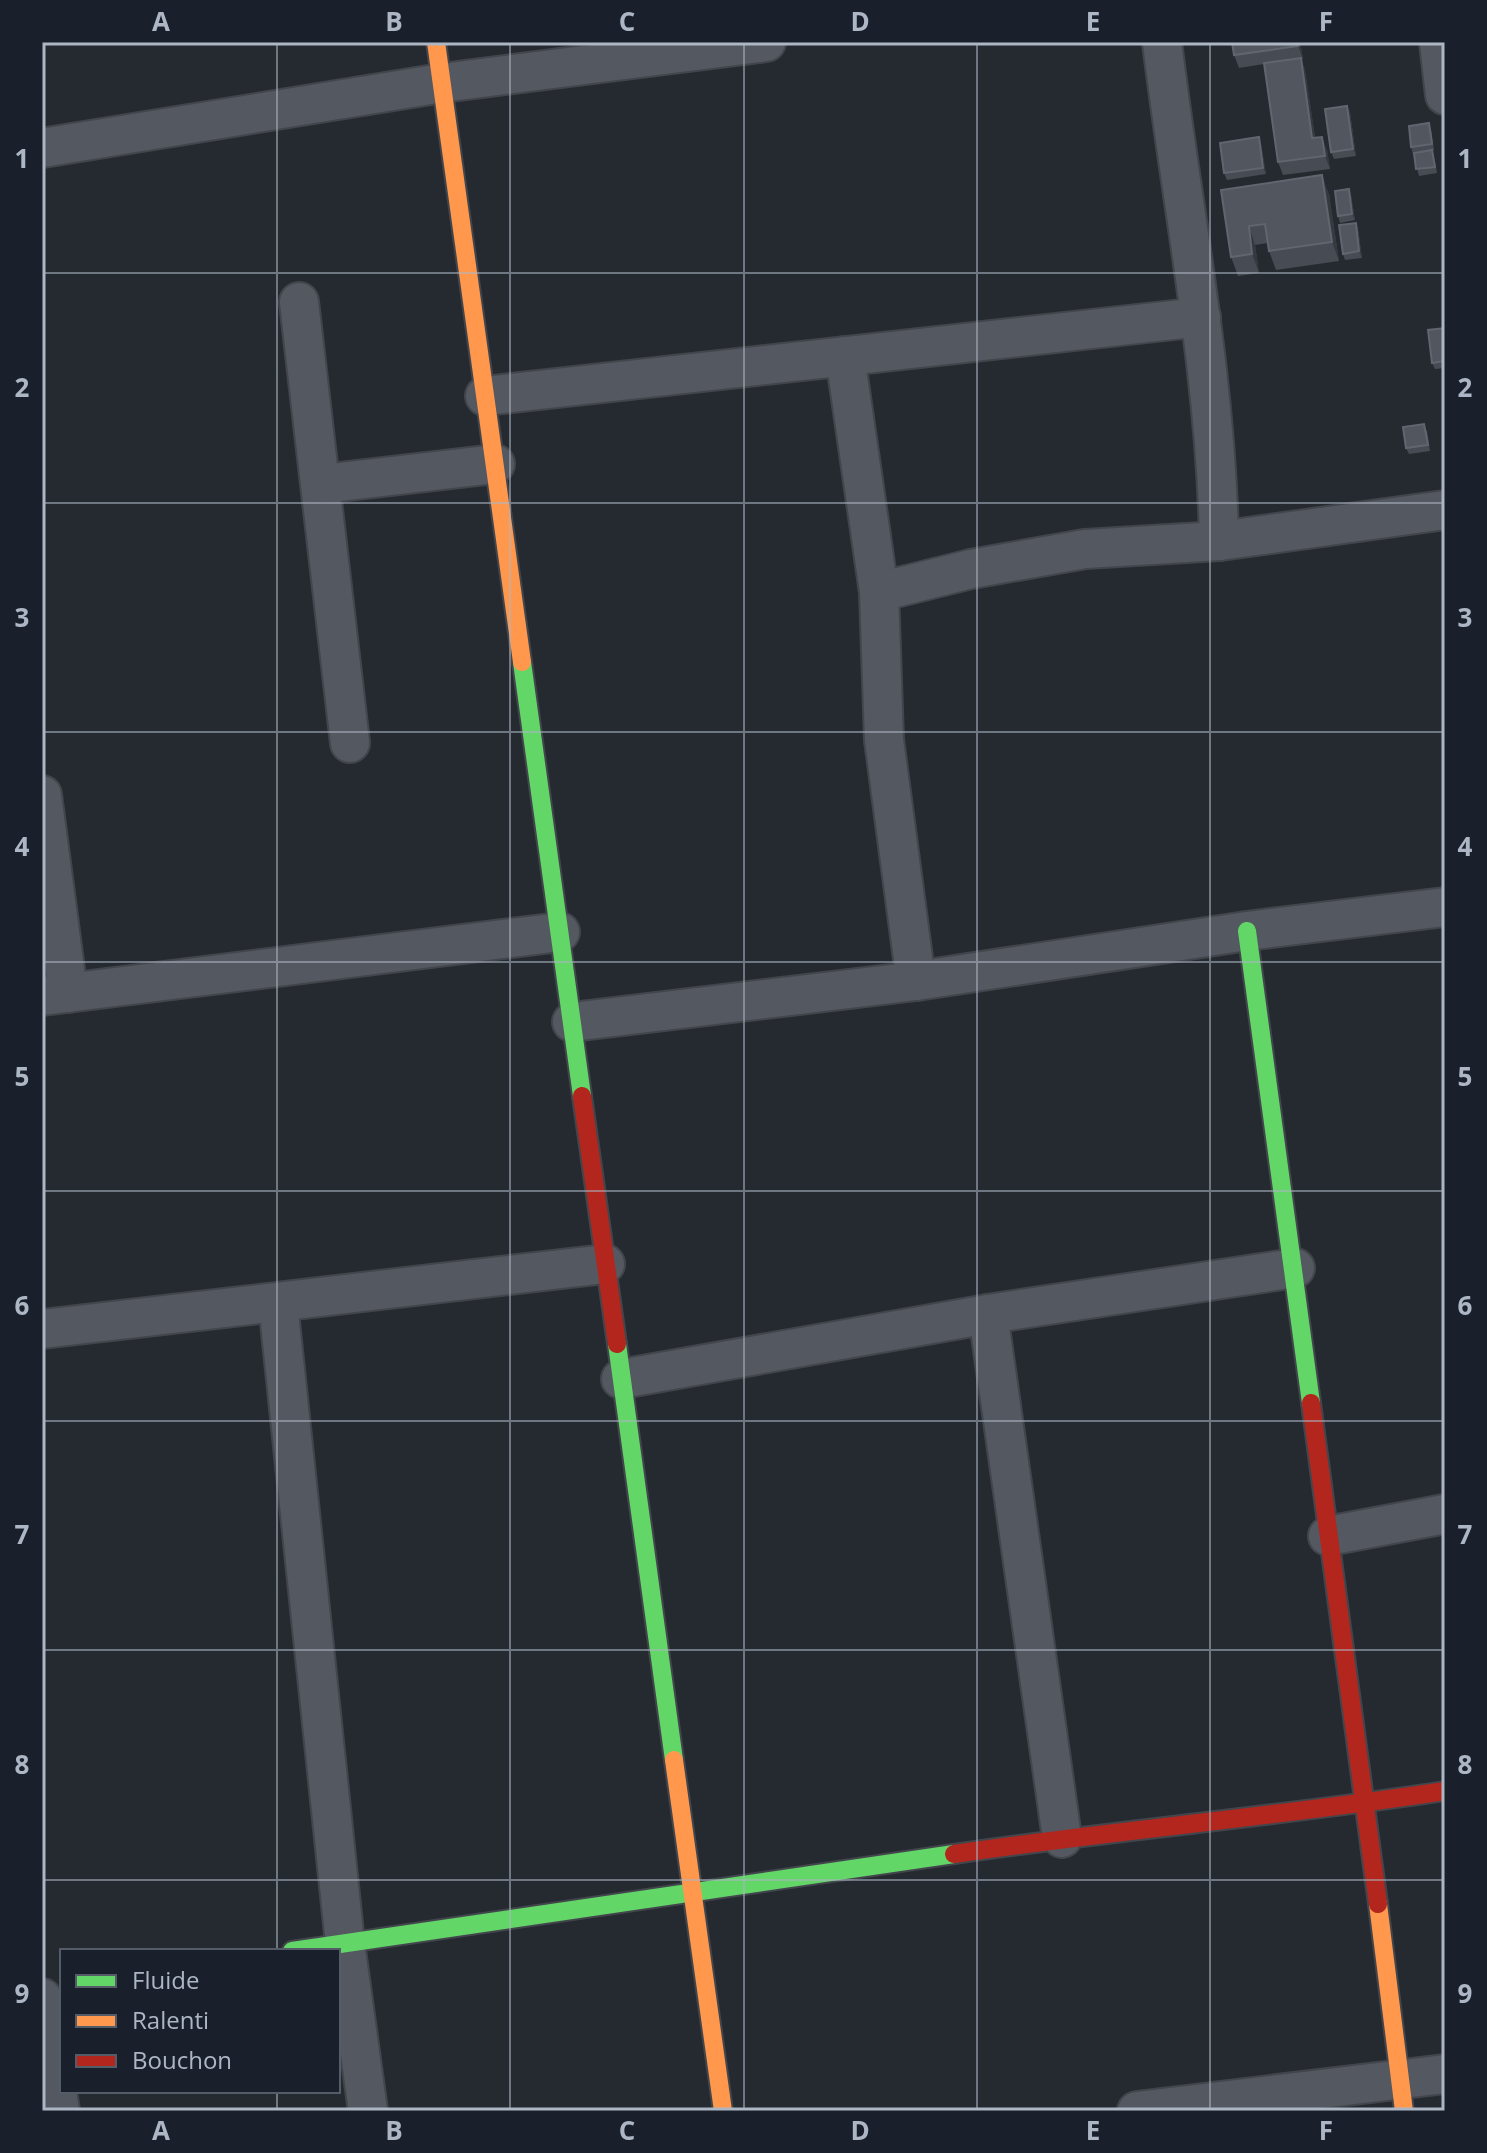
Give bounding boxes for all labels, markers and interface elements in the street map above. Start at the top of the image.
text: A [152,3,170,39]
text: B [385,3,403,39]
text: C [619,3,635,39]
text: D [850,3,870,39]
text: E [1086,3,1100,39]
text: F [1319,3,1333,39]
text: 1 [15,140,29,176]
text: 1 [1458,140,1472,176]
text: 2 [15,369,30,405]
text: 2 [1458,369,1473,405]
text: 3 [15,599,29,635]
text: 3 [1458,599,1472,635]
text: 4 [15,828,30,864]
text: 4 [1458,828,1473,864]
text: 5 [15,1058,29,1094]
text: 5 [1458,1058,1472,1094]
text: 6 [15,1287,30,1323]
text: 6 [1458,1287,1473,1323]
text: 7 [15,1516,30,1552]
text: 7 [1458,1516,1473,1552]
text: 8 [15,1746,29,1782]
text: 8 [1458,1746,1472,1782]
legend [60,1949,340,2093]
text: Fluide [132,1963,199,1996]
text: 9 [15,1975,29,2011]
text: 9 [1458,1975,1472,2011]
text: Ralenti [132,2003,209,2036]
text: Bouchon [132,2043,232,2076]
text: A [152,2112,170,2148]
text: B [385,2112,403,2148]
text: C [619,2112,635,2148]
text: D [850,2112,870,2148]
text: E [1086,2112,1100,2148]
text: F [1319,2112,1333,2148]

